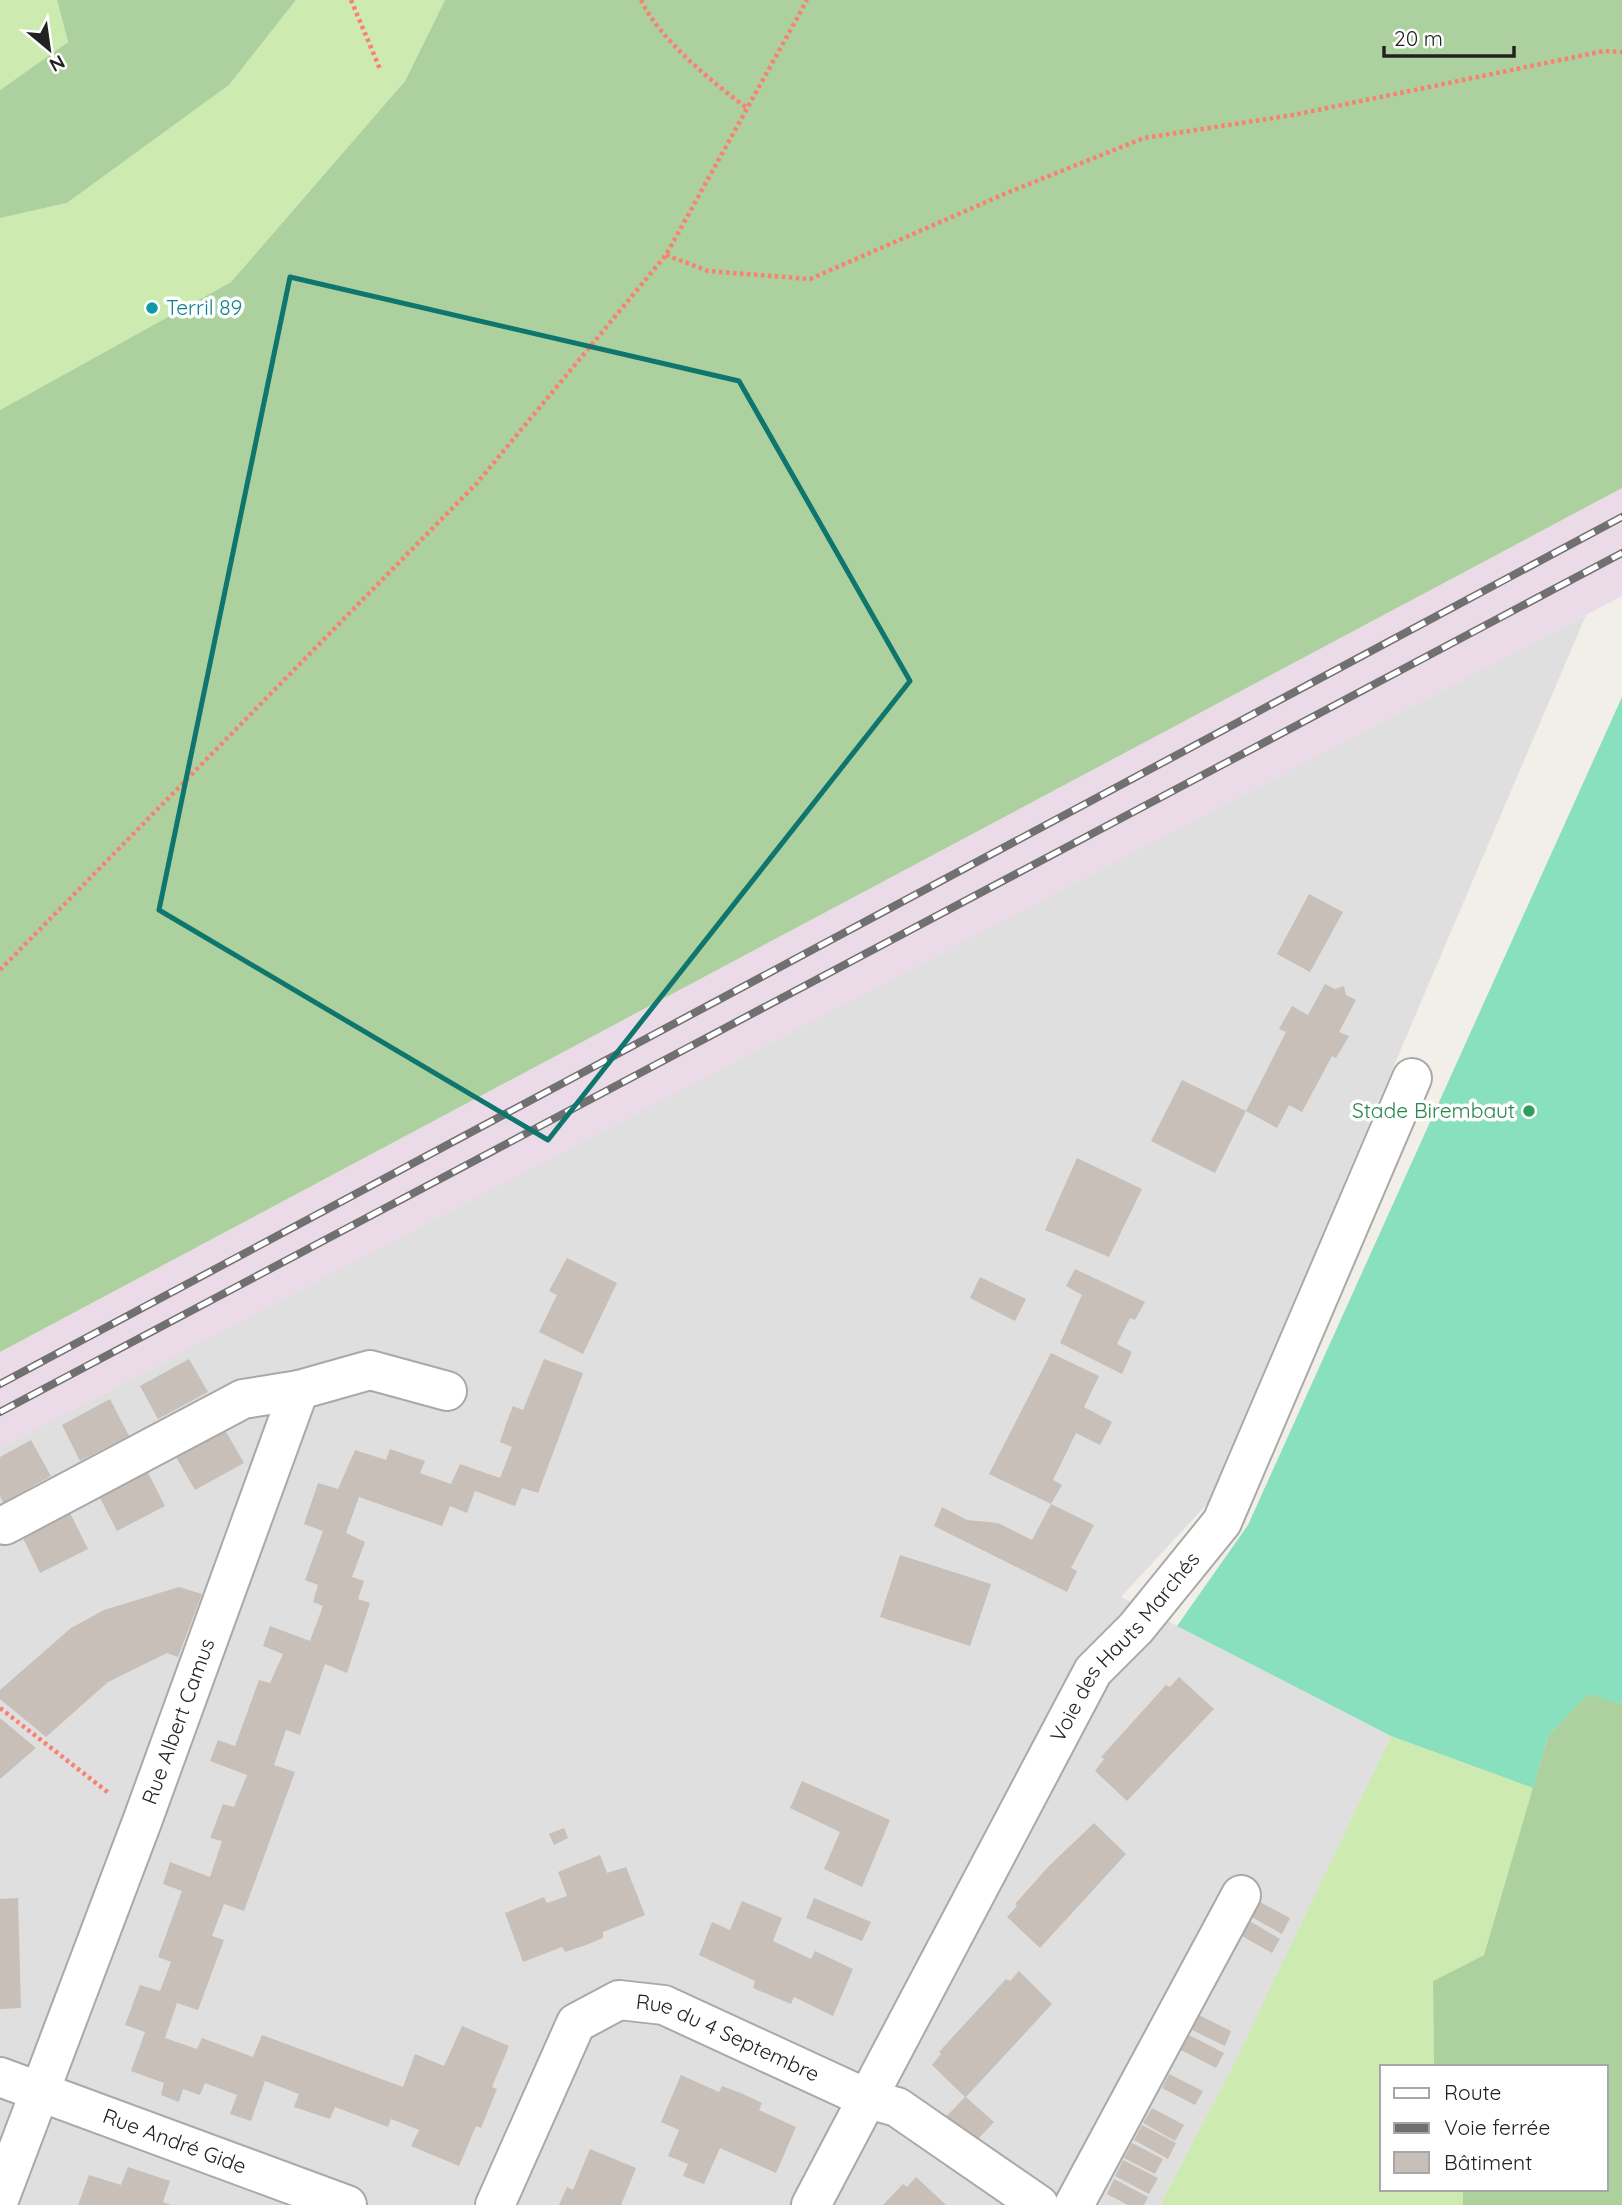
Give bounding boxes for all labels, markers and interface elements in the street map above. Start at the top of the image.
north arrow [14,14,84,84]
scale bar [1384,14,1514,58]
text: 20 m [1394,25,1443,51]
text: N [45,50,69,78]
place label: Terril 89 [166,294,242,320]
marker: Terril 89 [144,300,160,316]
place label: Stade Birembaut [1352,1097,1515,1123]
marker: Stade Birembaut [1521,1103,1537,1119]
street label: Voie des Hauts Marchés [1044,1546,1205,1746]
street label: Rue Albert Camus [135,1634,220,1808]
street label: Rue du 4 Septembre [635,1988,824,2087]
legend [1380,2065,1608,2191]
text: Route [1444,2079,1501,2105]
street label: Rue André Gide [100,2102,250,2179]
text: Voie ferrée [1444,2114,1550,2140]
text: Bâtiment [1444,2149,1532,2175]

